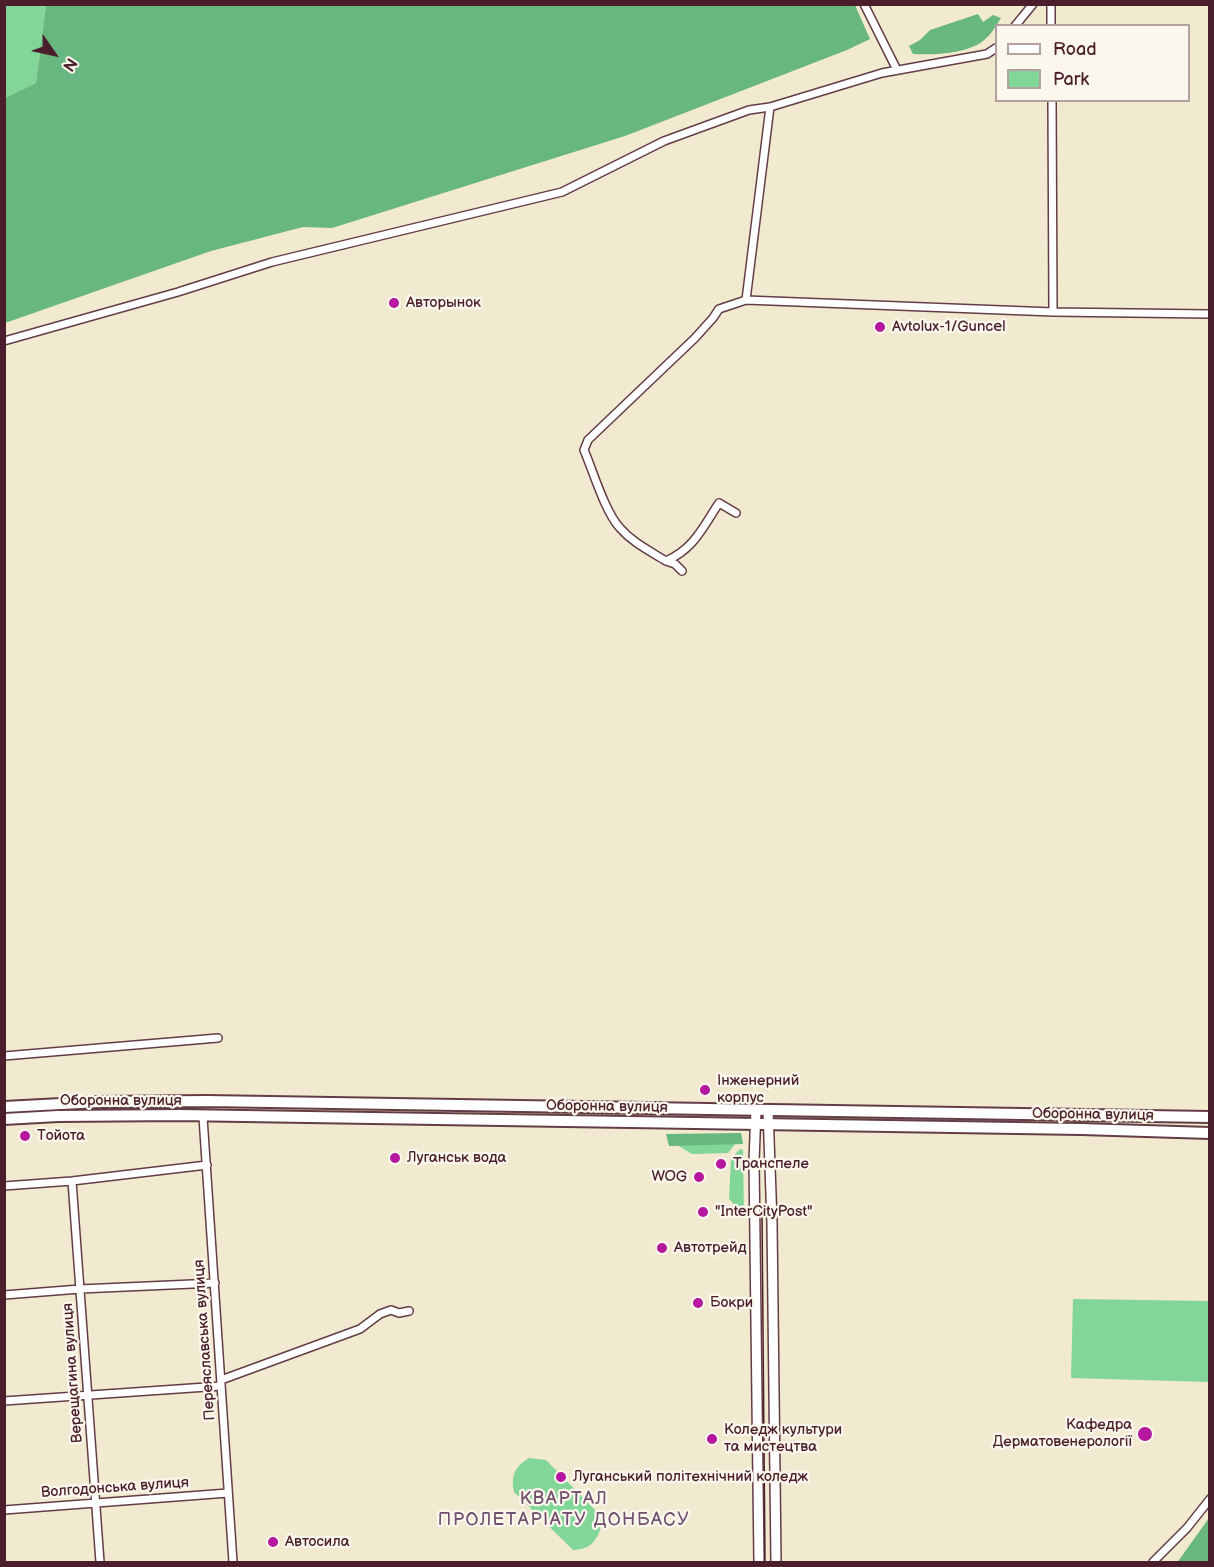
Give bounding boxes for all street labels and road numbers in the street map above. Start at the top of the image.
street label: Оборонна вулиця [60,1092,182,1110]
street label: Оборонна вулиця [546,1097,668,1117]
street label: Оборонна вулиця [1032,1105,1154,1125]
street label: Переяславська вулиця [190,1259,220,1421]
street label: Верещагина вулиця [59,1302,87,1444]
street label: Волгодонська вулиця [40,1474,190,1502]

